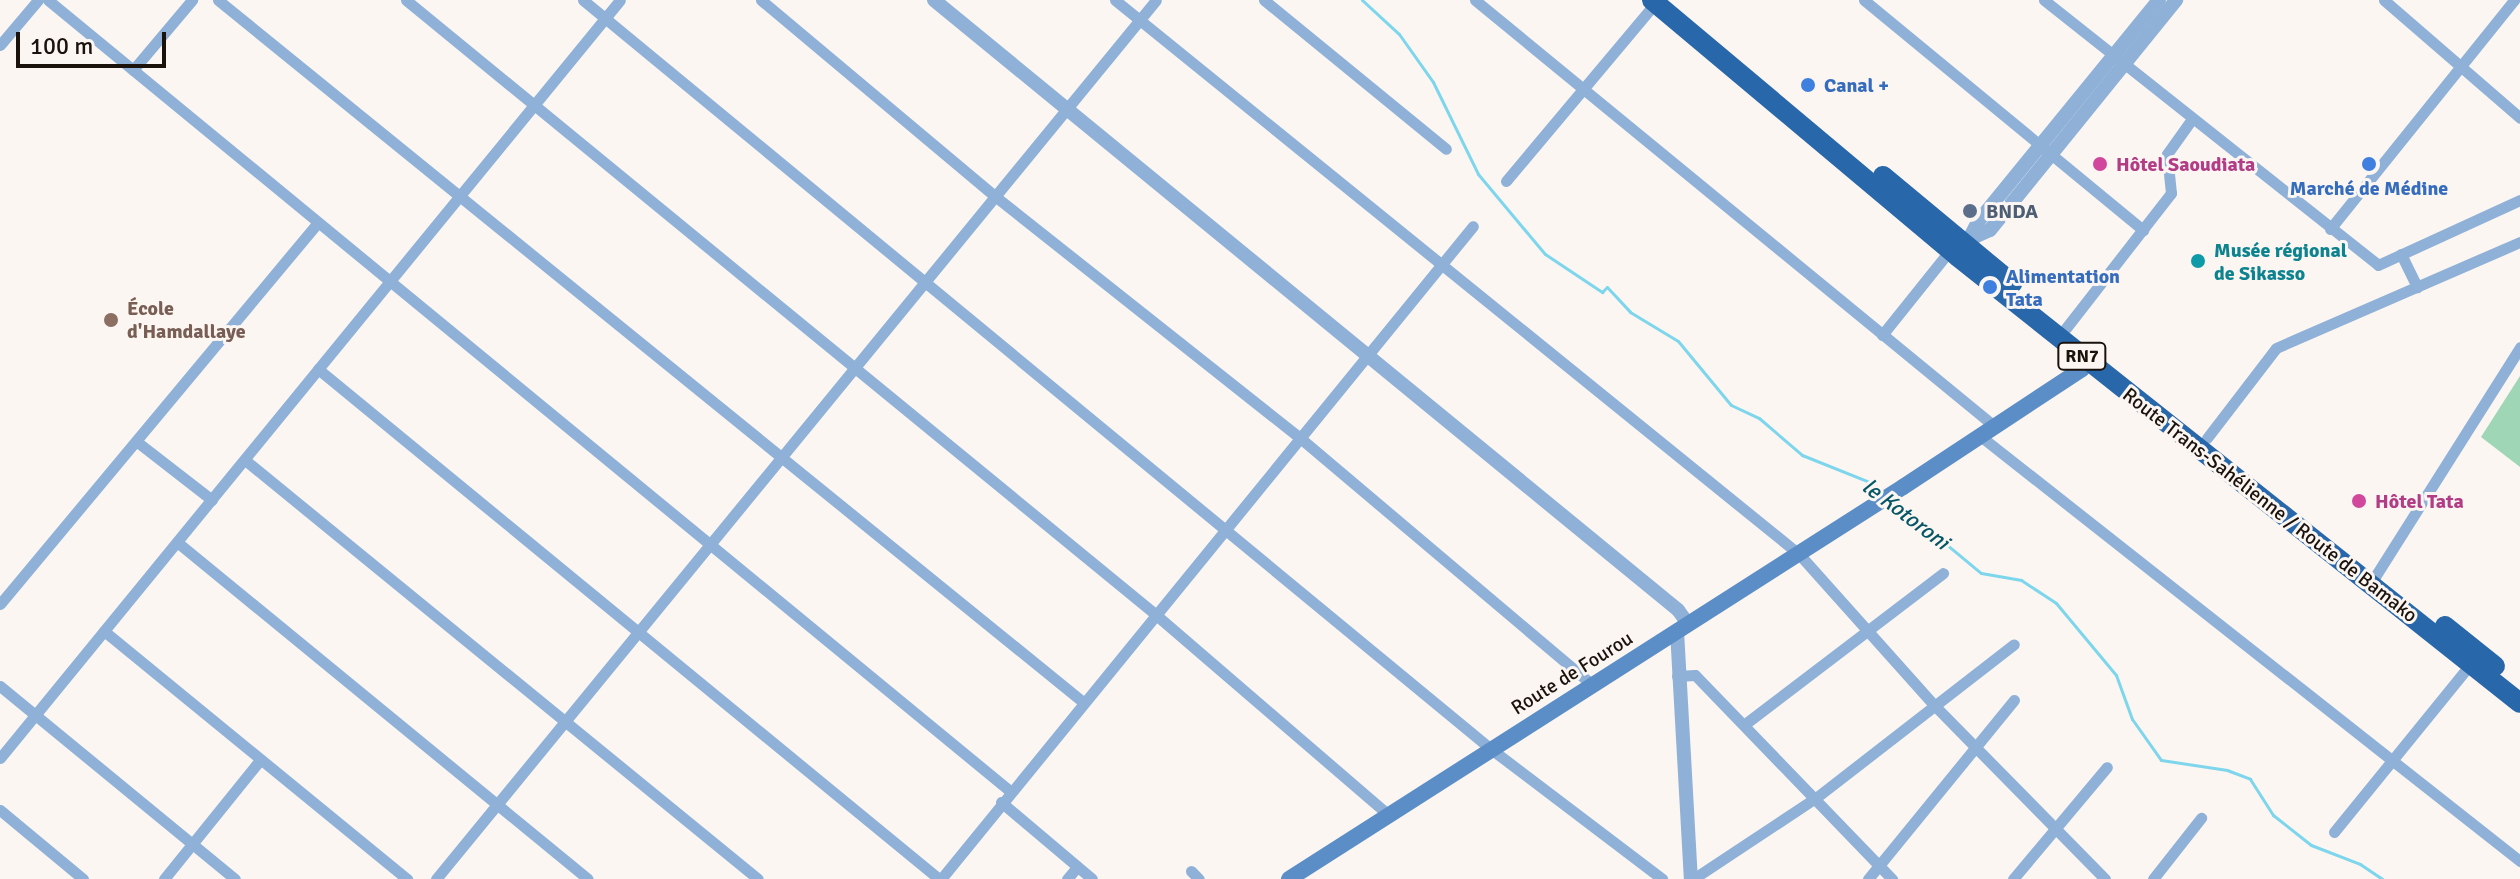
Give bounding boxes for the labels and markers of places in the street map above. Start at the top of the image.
place label: Canal + [1824,73,1889,97]
marker: Canal + [1799,76,1817,94]
place label: Hôtel Saoudiata [2116,152,2255,176]
marker: Hôtel Saoudiata [2091,155,2109,173]
marker: Marché de Médine [2360,155,2378,173]
place label: Marché de Médine [2290,176,2448,200]
place label: BNDA [1986,199,2038,223]
marker: BNDA [1961,202,1979,220]
place label: Musée régional de Sikasso [2214,238,2347,285]
marker: Musée régional de Sikasso [2189,252,2207,270]
place label: Alimentation Tata [2006,264,2120,311]
marker: Alimentation Tata [1981,278,1999,296]
place label: École d'Hamdallaye [127,296,246,343]
marker: École d'Hamdallaye [102,311,120,329]
place label: Hôtel Tata [2375,489,2464,513]
marker: Hôtel Tata [2350,492,2368,510]

